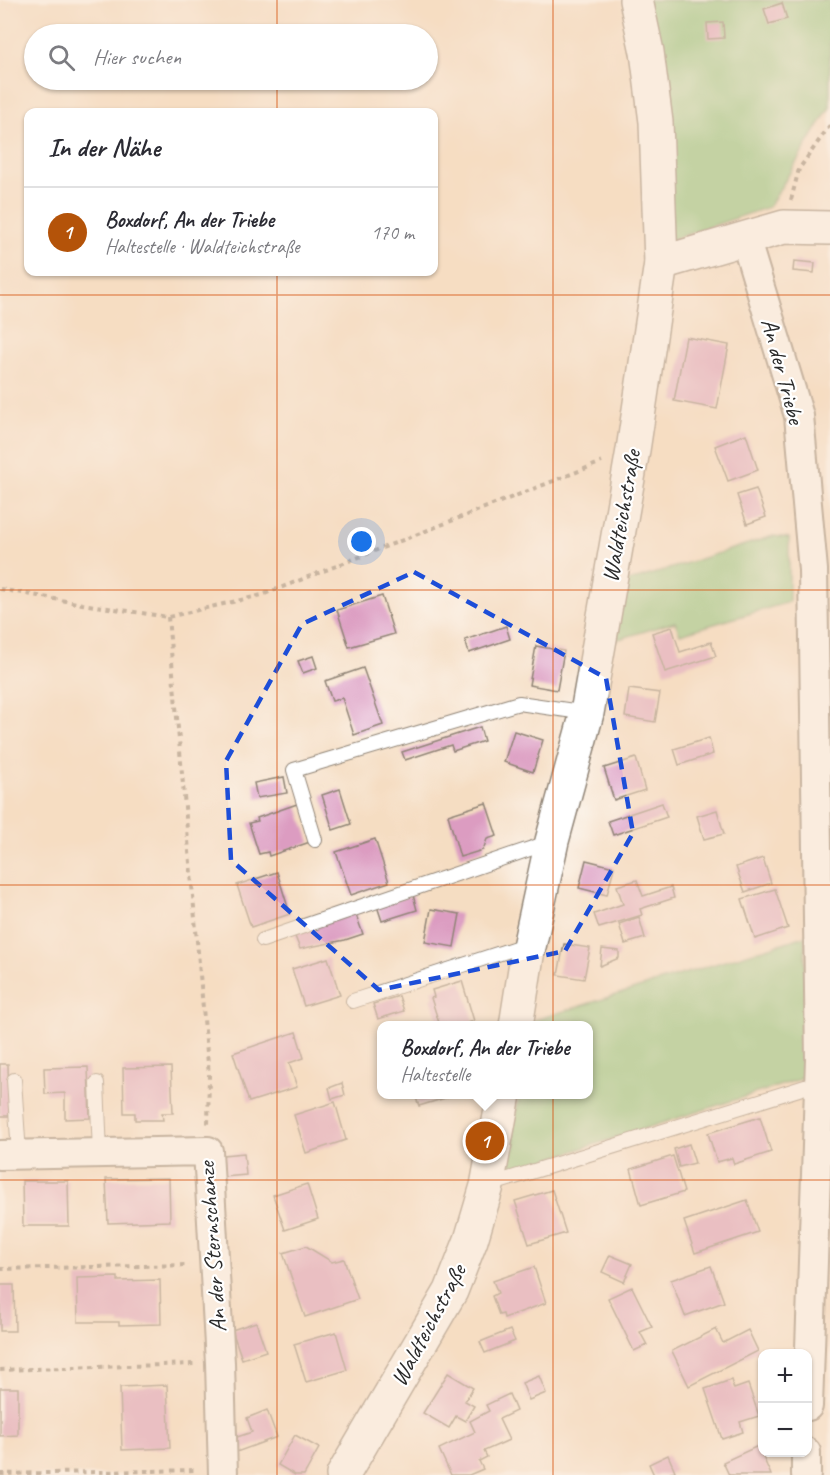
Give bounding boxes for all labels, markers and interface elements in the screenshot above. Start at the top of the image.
search box [24,24,438,90]
icon: search [45,41,78,74]
text: Hier suchen [93,43,181,71]
text: In der Nähe [48,131,160,164]
text: Boxdorf, An der Triebe [105,206,274,234]
text: 1 [63,220,72,245]
text: 170 m [371,220,414,245]
text: Haltestelle · Waldteichstraße [105,234,299,259]
street label: An der Triebe [754,315,812,429]
street label: Waldteichstraße [595,445,648,584]
your location [347,527,376,556]
popup [377,1021,593,1099]
text: Boxdorf, An der Triebe [401,1034,569,1062]
text: Haltestelle [401,1062,470,1087]
pin: 1 [466,1118,504,1164]
street label: An der Sternschanze [191,1159,233,1333]
street label: Waldteichstraße [383,1257,474,1391]
map controls [758,1349,812,1457]
button: + [758,1349,812,1403]
button: − [758,1403,812,1457]

